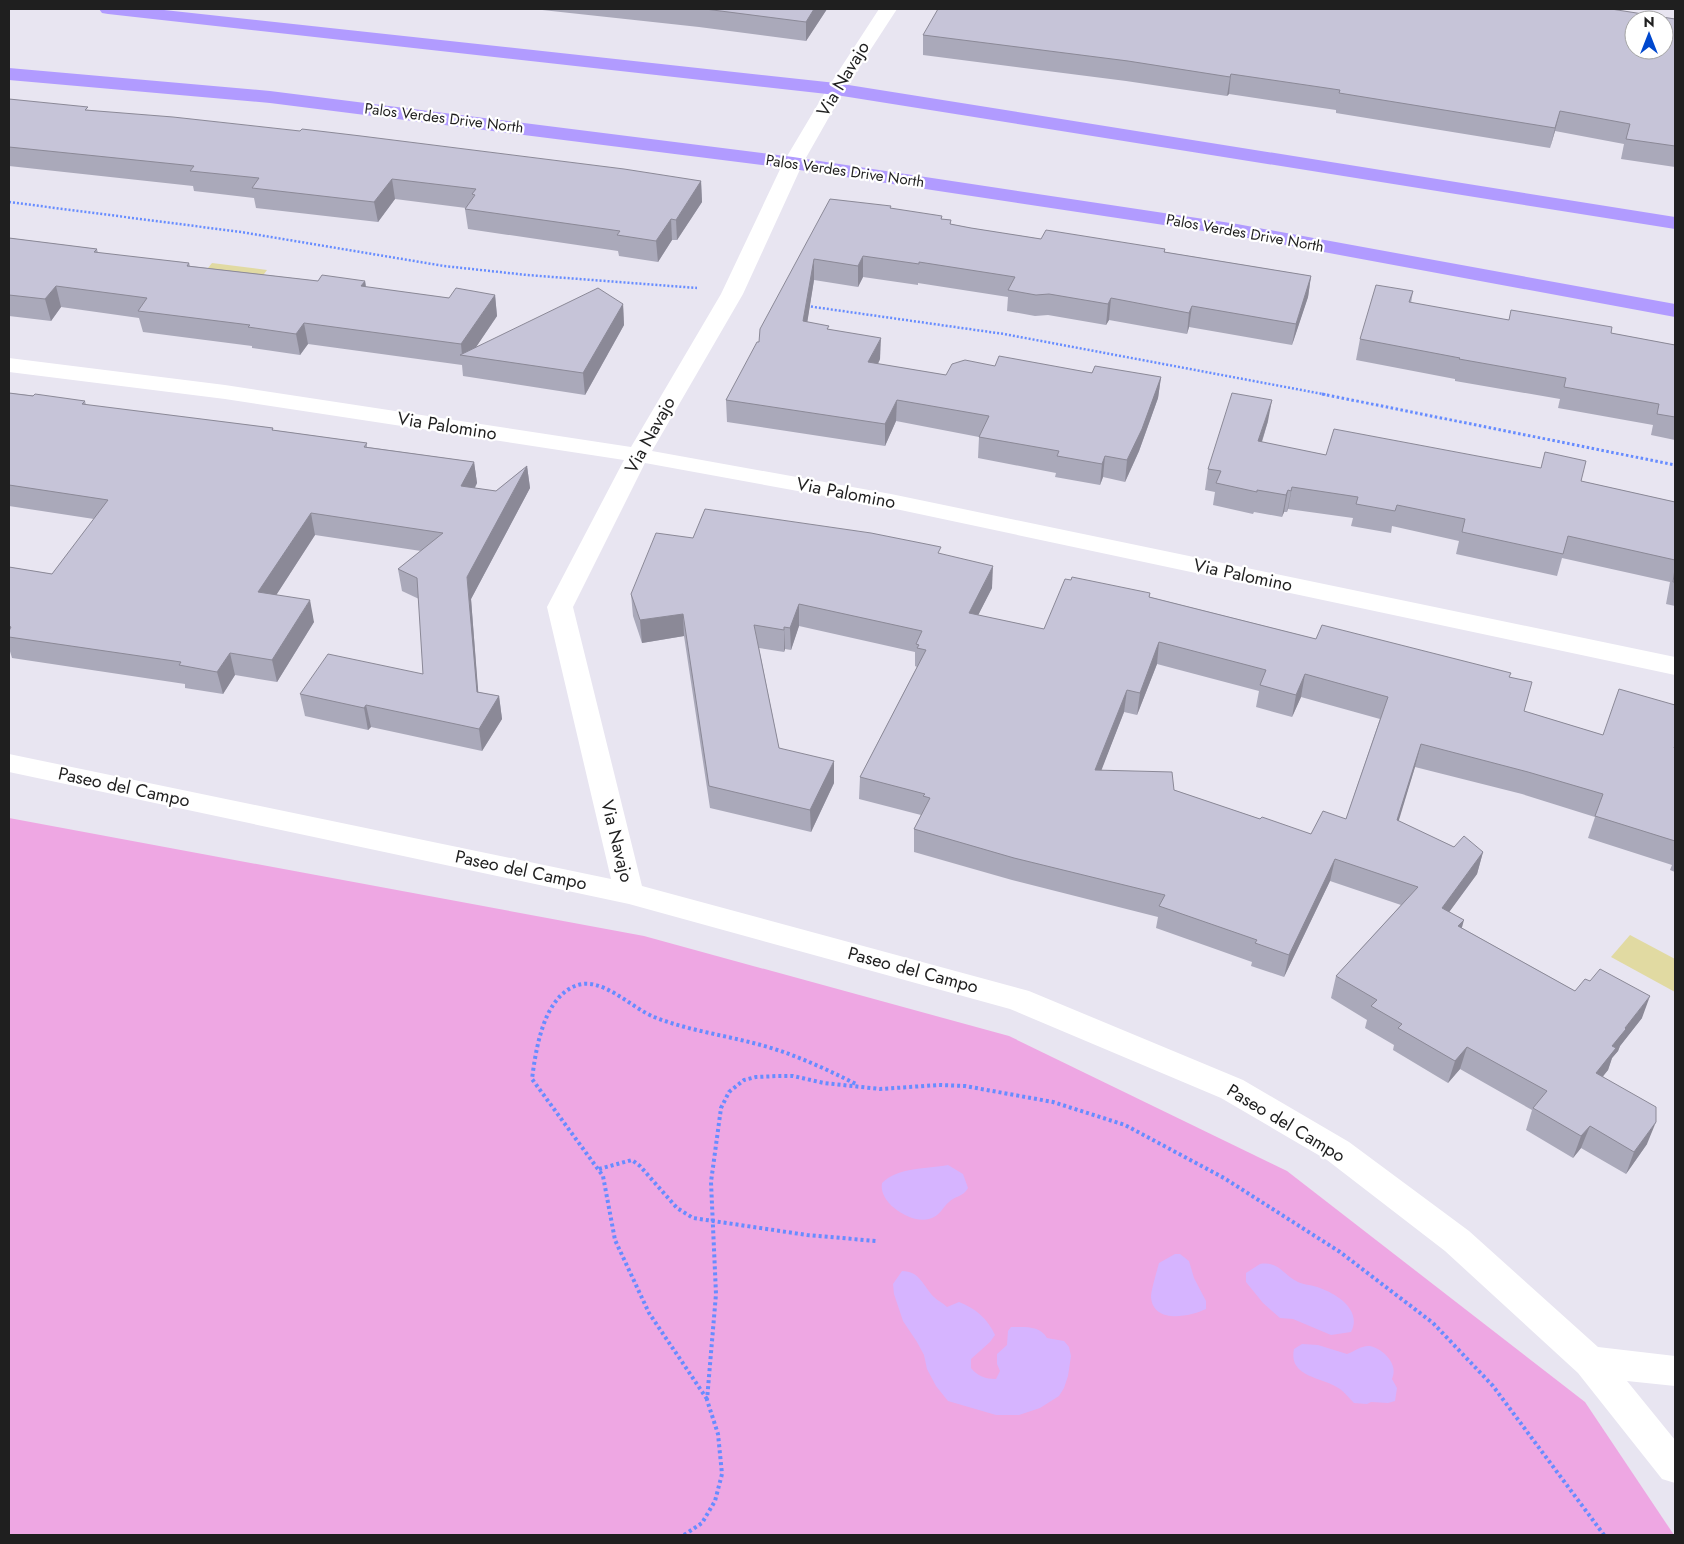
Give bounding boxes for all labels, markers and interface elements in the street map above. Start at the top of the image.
north arrow [1624,10,1674,60]
text: N [1643,12,1655,32]
street label: Via Navajo [810,36,876,122]
street label: Palos Verdes Drive North [363,97,525,139]
street label: Palos Verdes Drive North [764,149,926,193]
street label: Palos Verdes Drive North [1164,208,1326,258]
street label: Via Navajo [618,392,682,478]
street label: Via Palomino [395,405,499,447]
street label: Via Palomino [794,471,898,515]
street label: Via Palomino [1191,552,1295,598]
street label: Paseo del Campo [56,760,192,814]
street label: Via Navajo [594,797,640,885]
street label: Paseo del Campo [453,843,589,897]
street label: Paseo del Campo [845,940,981,1000]
street label: Paseo del Campo [1222,1077,1350,1169]

